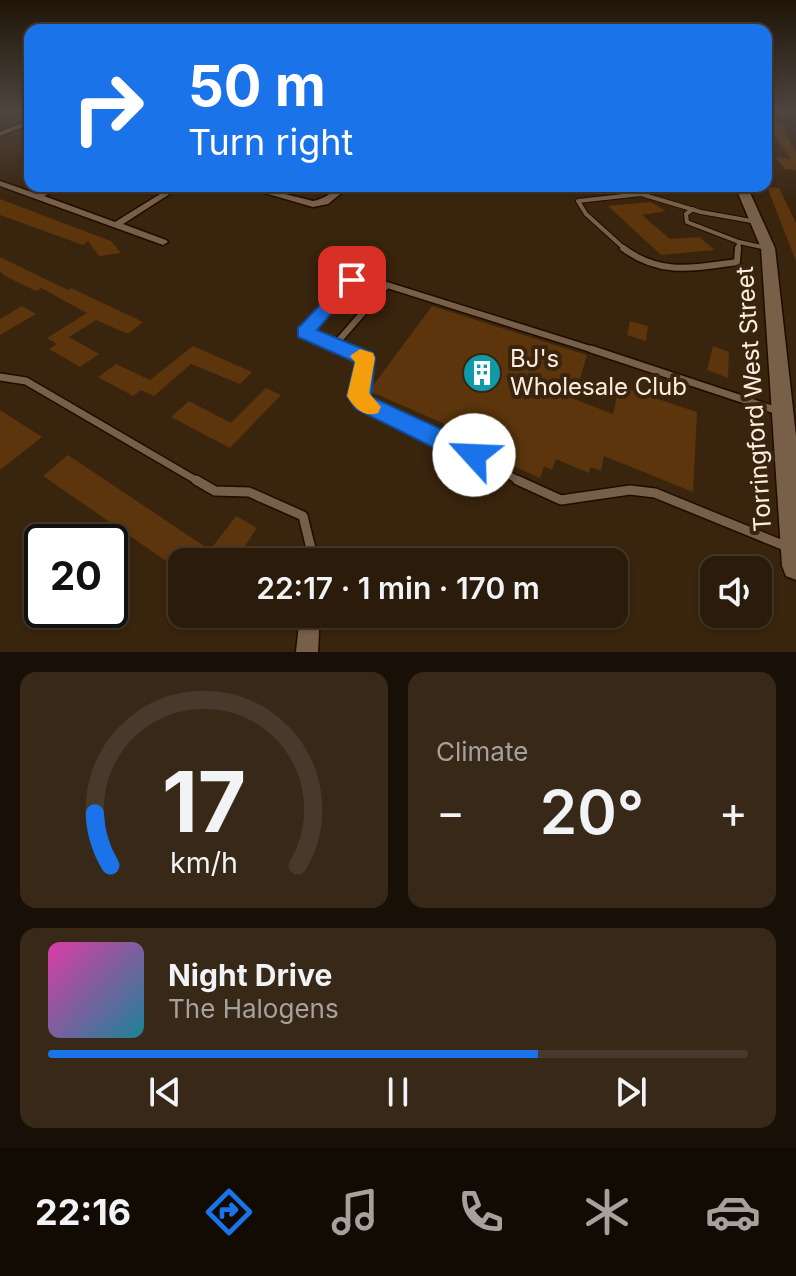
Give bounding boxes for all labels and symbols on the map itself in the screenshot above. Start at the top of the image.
pin [318,246,386,314]
street label: Torringford West Street [730,265,777,533]
place label: BJ's Wholesale Club [510,344,687,401]
building icon: BJ's Wholesale Club [461,352,503,394]
position arrow [432,413,516,497]
speed limit sign: 20 [24,524,128,628]

